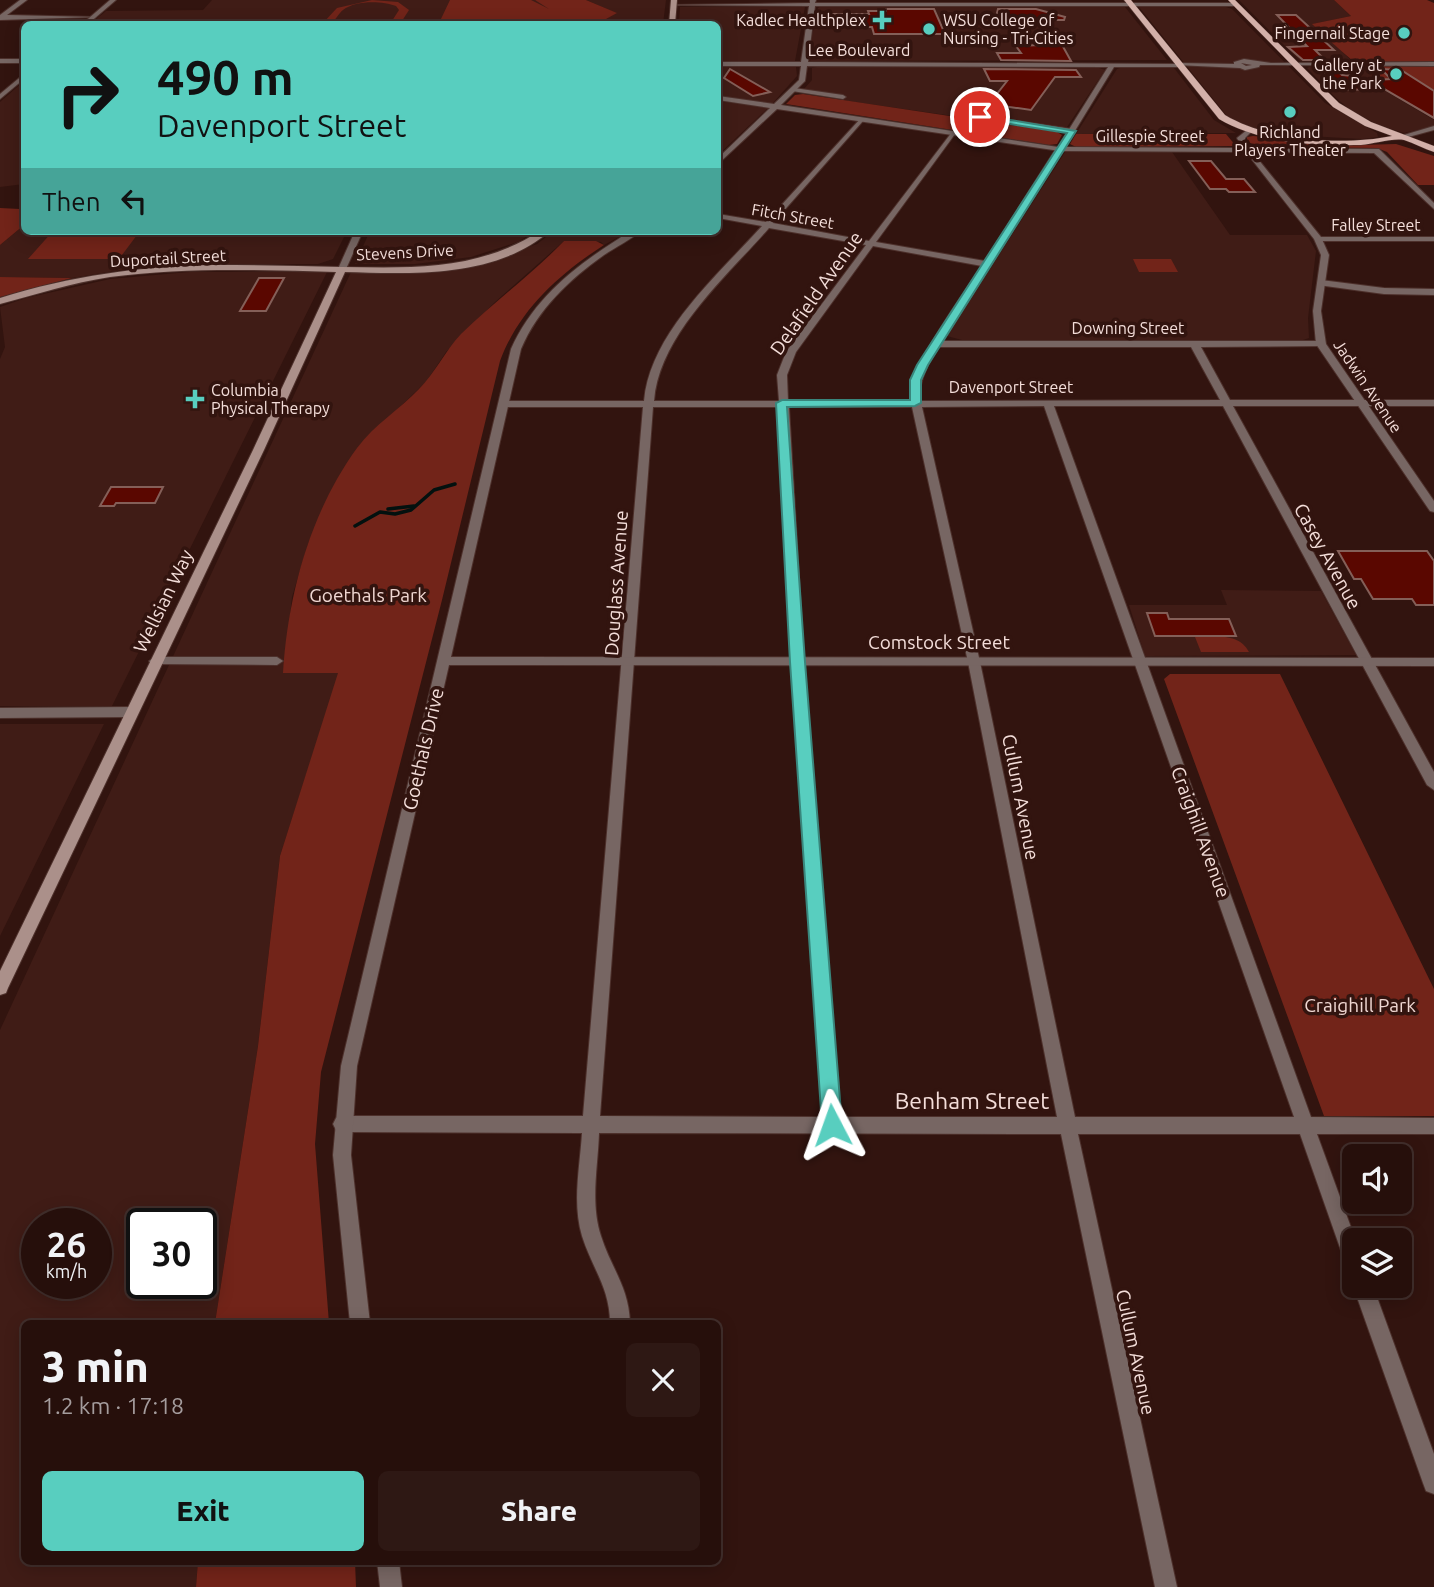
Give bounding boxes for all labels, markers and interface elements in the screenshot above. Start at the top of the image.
marker: Kadlec Healthplex [872,10,892,30]
place label: Kadlec Healthplex [736,11,866,29]
place label: WSU College of Nursing - Tri-Cities [943,11,1073,47]
marker: WSU College of Nursing - Tri-Cities [921,21,937,37]
place label: Fingernail Stage [1274,24,1390,42]
marker: Fingernail Stage [1396,25,1412,41]
street label: Lee Boulevard [808,41,910,59]
icon: right [42,49,133,140]
text: 490 m [157,49,294,104]
place label: Gallery at the Park [1314,56,1383,92]
marker: Gallery at the Park [1388,66,1404,82]
pin [950,87,1010,147]
icon: arrive [961,98,999,136]
marker: Richland Players Theater [1282,104,1298,120]
text: Davenport Street [157,107,406,143]
place label: Richland Players Theater [1234,123,1346,159]
street label: Gillespie Street [1095,127,1205,145]
icon: left [115,182,153,220]
text: Then [42,187,101,216]
street label: Fitch Street [750,200,836,232]
street label: Falley Street [1331,216,1421,234]
street label: Delafield Avenue [765,227,867,359]
street label: Stevens Drive [356,240,454,264]
street label: Duportail Street [110,246,227,270]
street label: Downing Street [1072,319,1185,337]
street label: Jadwin Avenue [1330,336,1406,436]
street label: Davenport Street [949,378,1074,396]
place label: Columbia Physical Therapy [211,381,330,417]
marker: Columbia Physical Therapy [185,389,205,409]
street label: Casey Avenue [1290,499,1366,613]
street label: Douglass Avenue [600,509,632,657]
street label: Wellsian Way [129,546,197,656]
park label: Goethals Park [309,584,427,606]
street label: Comstock Street [868,631,1010,653]
street label: Goethals Drive [398,686,448,812]
street label: Cullum Avenue [998,732,1044,862]
street label: Craighill Avenue [1167,763,1235,901]
park label: Craighill Park [1304,994,1416,1016]
position arrow [795,1088,869,1162]
street label: Benham Street [895,1088,1049,1113]
map controls [1342,1144,1412,1298]
button: sound [1342,1144,1412,1214]
speed limit sign: 30 [126,1208,217,1299]
text: 26 [47,1224,86,1264]
button: layers [1342,1228,1412,1298]
text: km/h [46,1261,87,1281]
street label: Cullum Avenue [1112,1287,1160,1417]
text: 3 min [42,1343,149,1390]
button: close [626,1343,700,1417]
text: 1.2 km · 17:18 [42,1393,184,1418]
button: Exit [42,1471,364,1551]
button: Share [378,1471,700,1551]

